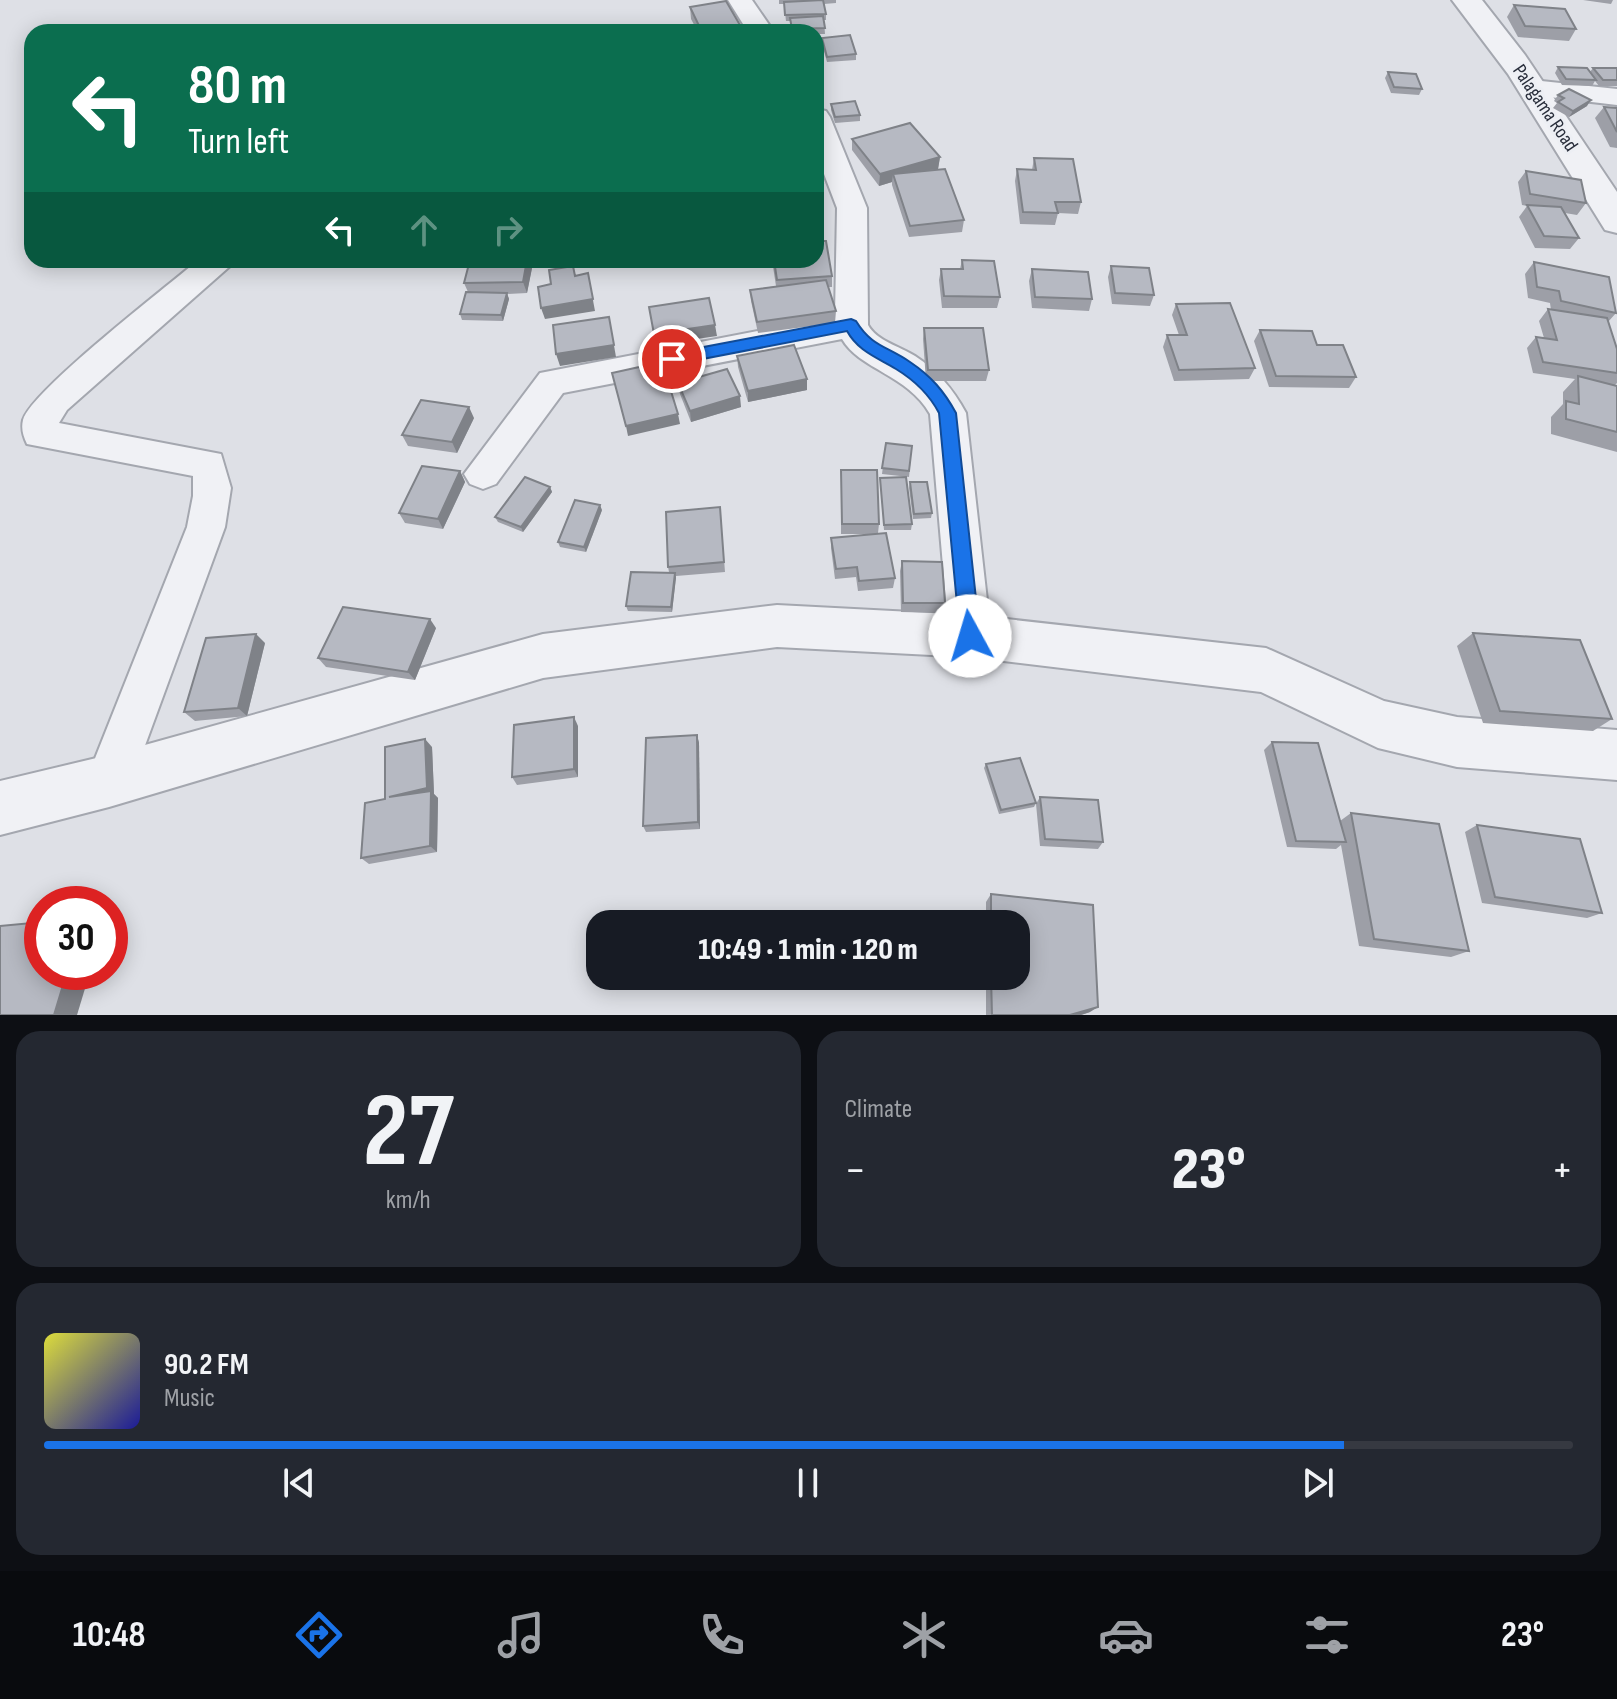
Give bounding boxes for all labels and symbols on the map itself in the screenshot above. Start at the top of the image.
street label: Palagama Road [1507,60,1583,156]
pin [638,325,706,393]
position arrow [928,594,1012,678]
speed limit sign: 30 [24,886,128,990]

